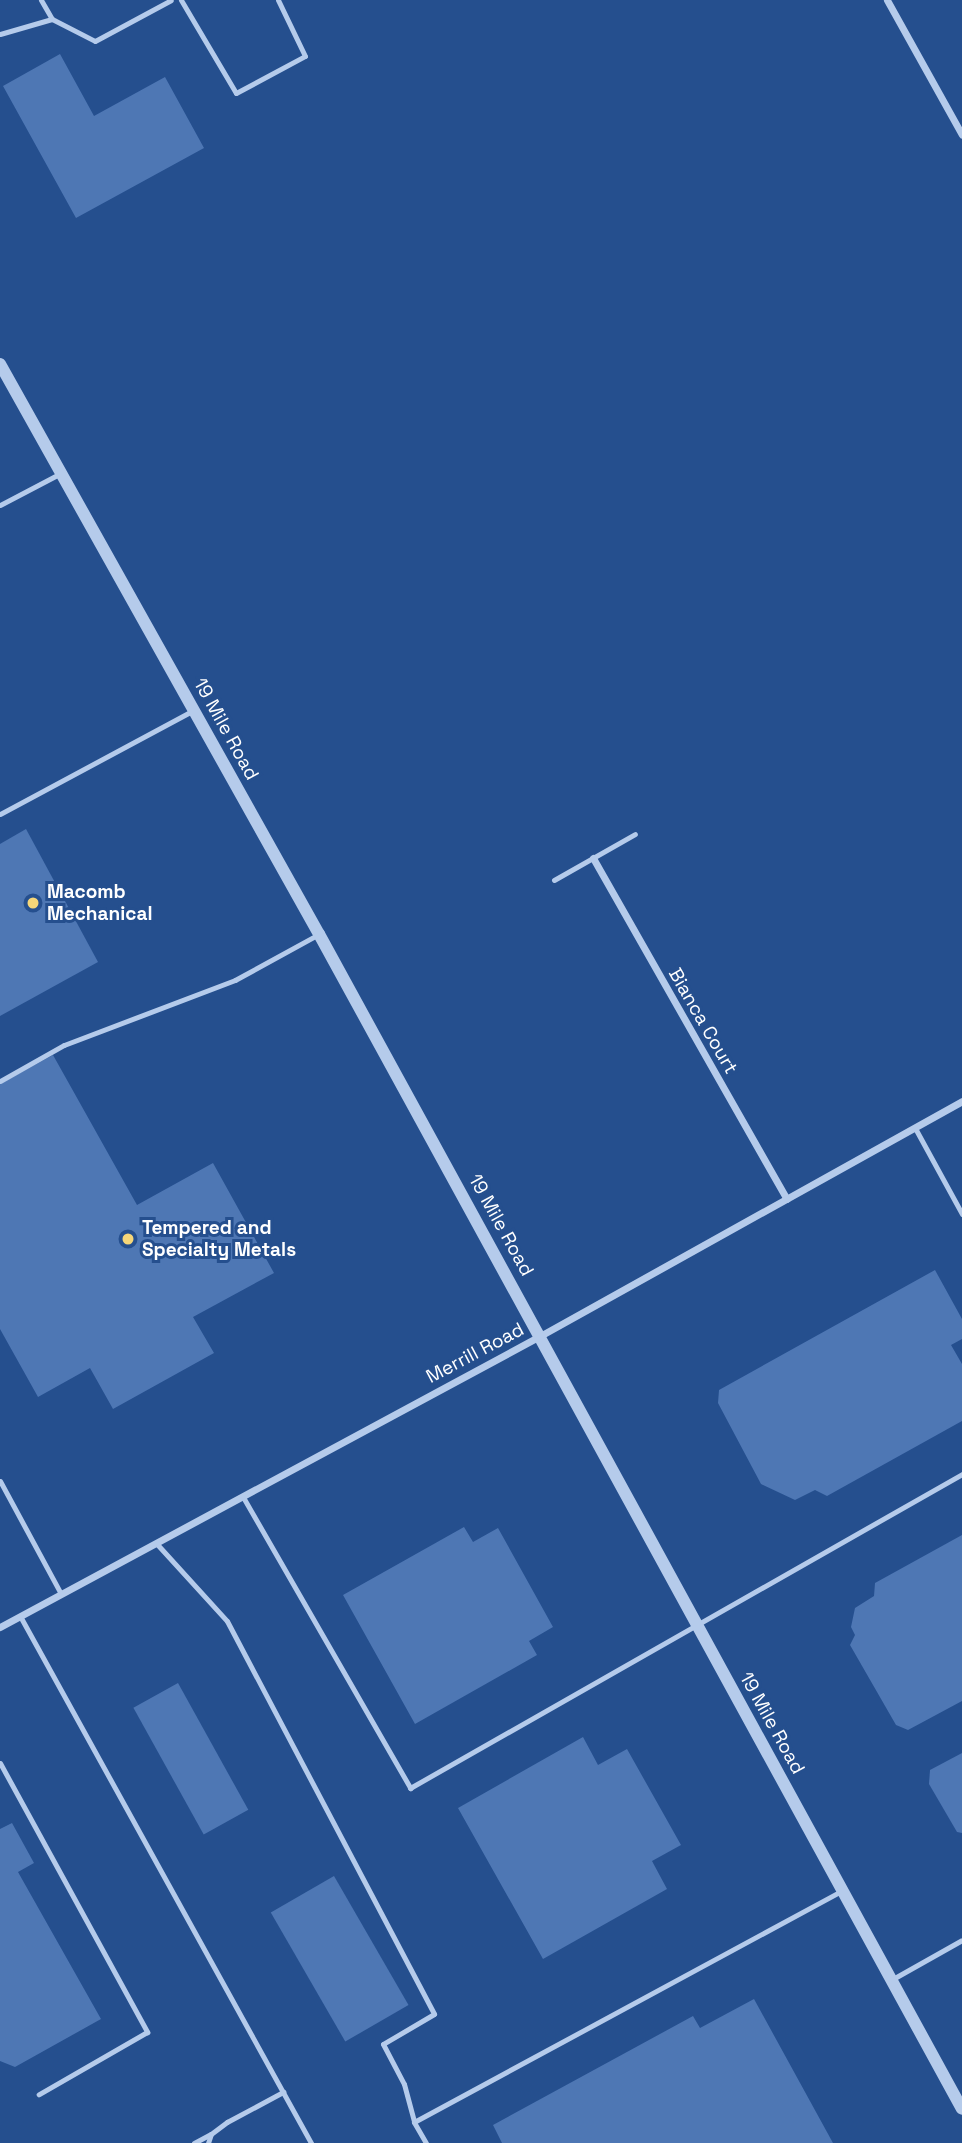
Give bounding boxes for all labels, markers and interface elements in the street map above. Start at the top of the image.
street label: 19 Mile Road [189,674,263,784]
place label: Macomb Mechanical [47,881,152,925]
marker: Macomb Mechanical [25,895,41,911]
street label: Bianca Court [664,964,742,1078]
street label: 19 Mile Road [464,1170,538,1280]
place label: Tempered and Specialty Metals [142,1217,296,1261]
marker: Tempered and Specialty Metals [120,1231,136,1247]
street label: Merrill Road [422,1318,528,1388]
street label: 19 Mile Road [735,1668,809,1778]

